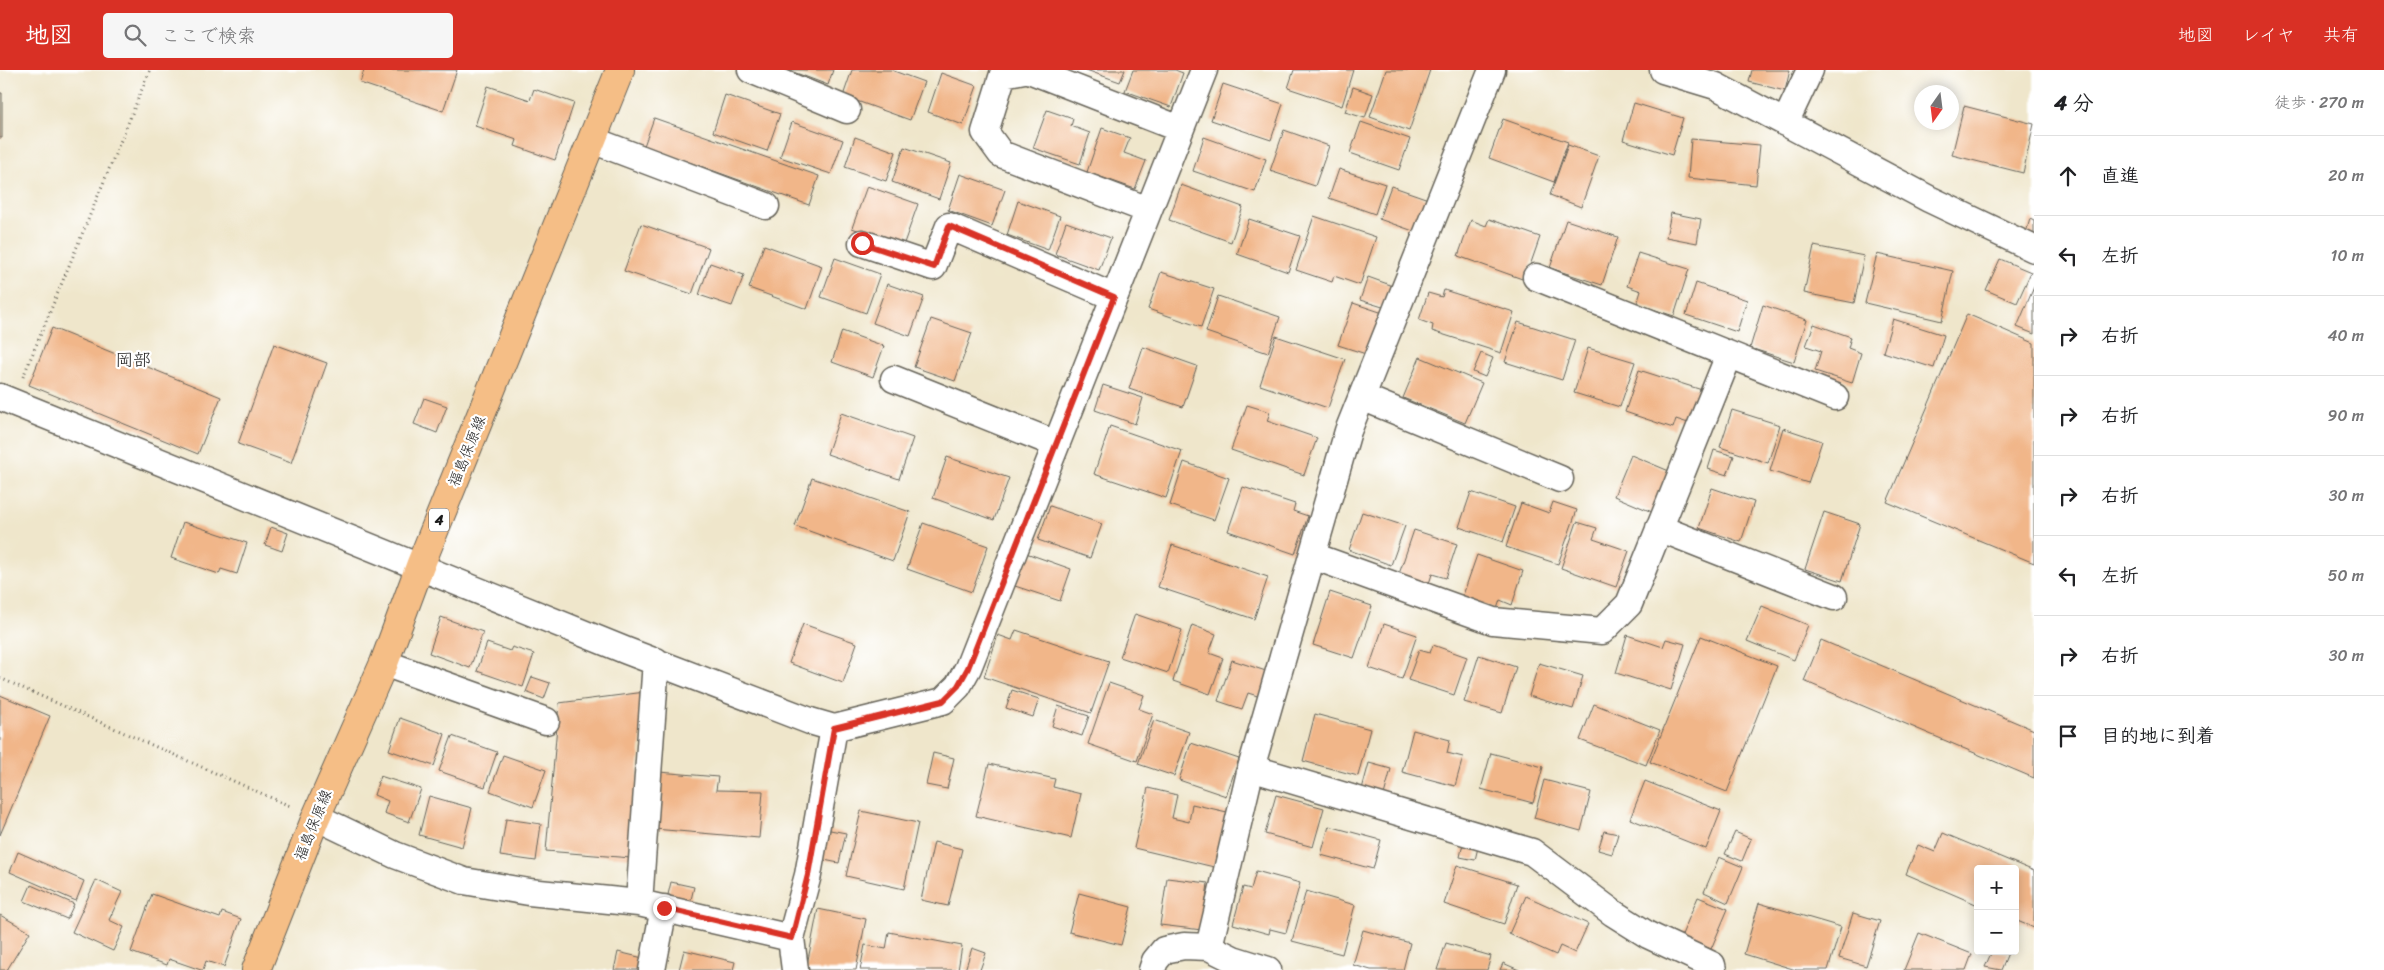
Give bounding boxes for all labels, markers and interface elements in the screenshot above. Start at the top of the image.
search box [103,13,453,58]
text: 地図 [25,14,73,56]
text: ここで検索 [161,19,256,52]
text: 地図 [2178,19,2214,51]
text: レイヤ [2242,19,2295,51]
text: 共有 [2323,19,2359,51]
icon: search [121,21,149,49]
text: 4 分 [2054,84,2094,122]
north arrow [1914,85,1959,130]
text: 徒歩 · 270 m [2274,88,2364,117]
text: 直進 [2101,159,2139,192]
text: 20 m [2328,161,2364,190]
icon: ahead [2054,162,2082,190]
route start [851,232,874,255]
text: 左折 [2101,239,2139,272]
text: 10 m [2331,241,2364,270]
icon: left [2054,242,2082,270]
text: 右折 [2101,319,2139,352]
text: 40 m [2327,321,2364,350]
icon: right [2054,322,2082,350]
district label: 岡部 [115,344,151,376]
text: 右折 [2101,399,2139,432]
text: 90 m [2328,401,2364,430]
icon: right [2054,402,2082,430]
street label: 福島保原線 [441,411,493,491]
text: 右折 [2101,479,2139,512]
text: 30 m [2329,481,2364,510]
icon: right [2054,482,2082,510]
road number: 4 [429,508,449,532]
text: 左折 [2101,559,2139,592]
text: 50 m [2328,561,2364,590]
icon: left [2054,562,2082,590]
text: 右折 [2101,639,2139,672]
text: 30 m [2329,641,2364,670]
icon: right [2054,642,2082,670]
text: 目的地に到着 [2101,719,2215,752]
icon: arrive [2054,722,2082,750]
street label: 福島保原線 [287,785,339,865]
map controls [1974,865,2019,955]
button: + [1974,865,2019,910]
route end [653,897,676,920]
button: − [1974,910,2019,955]

